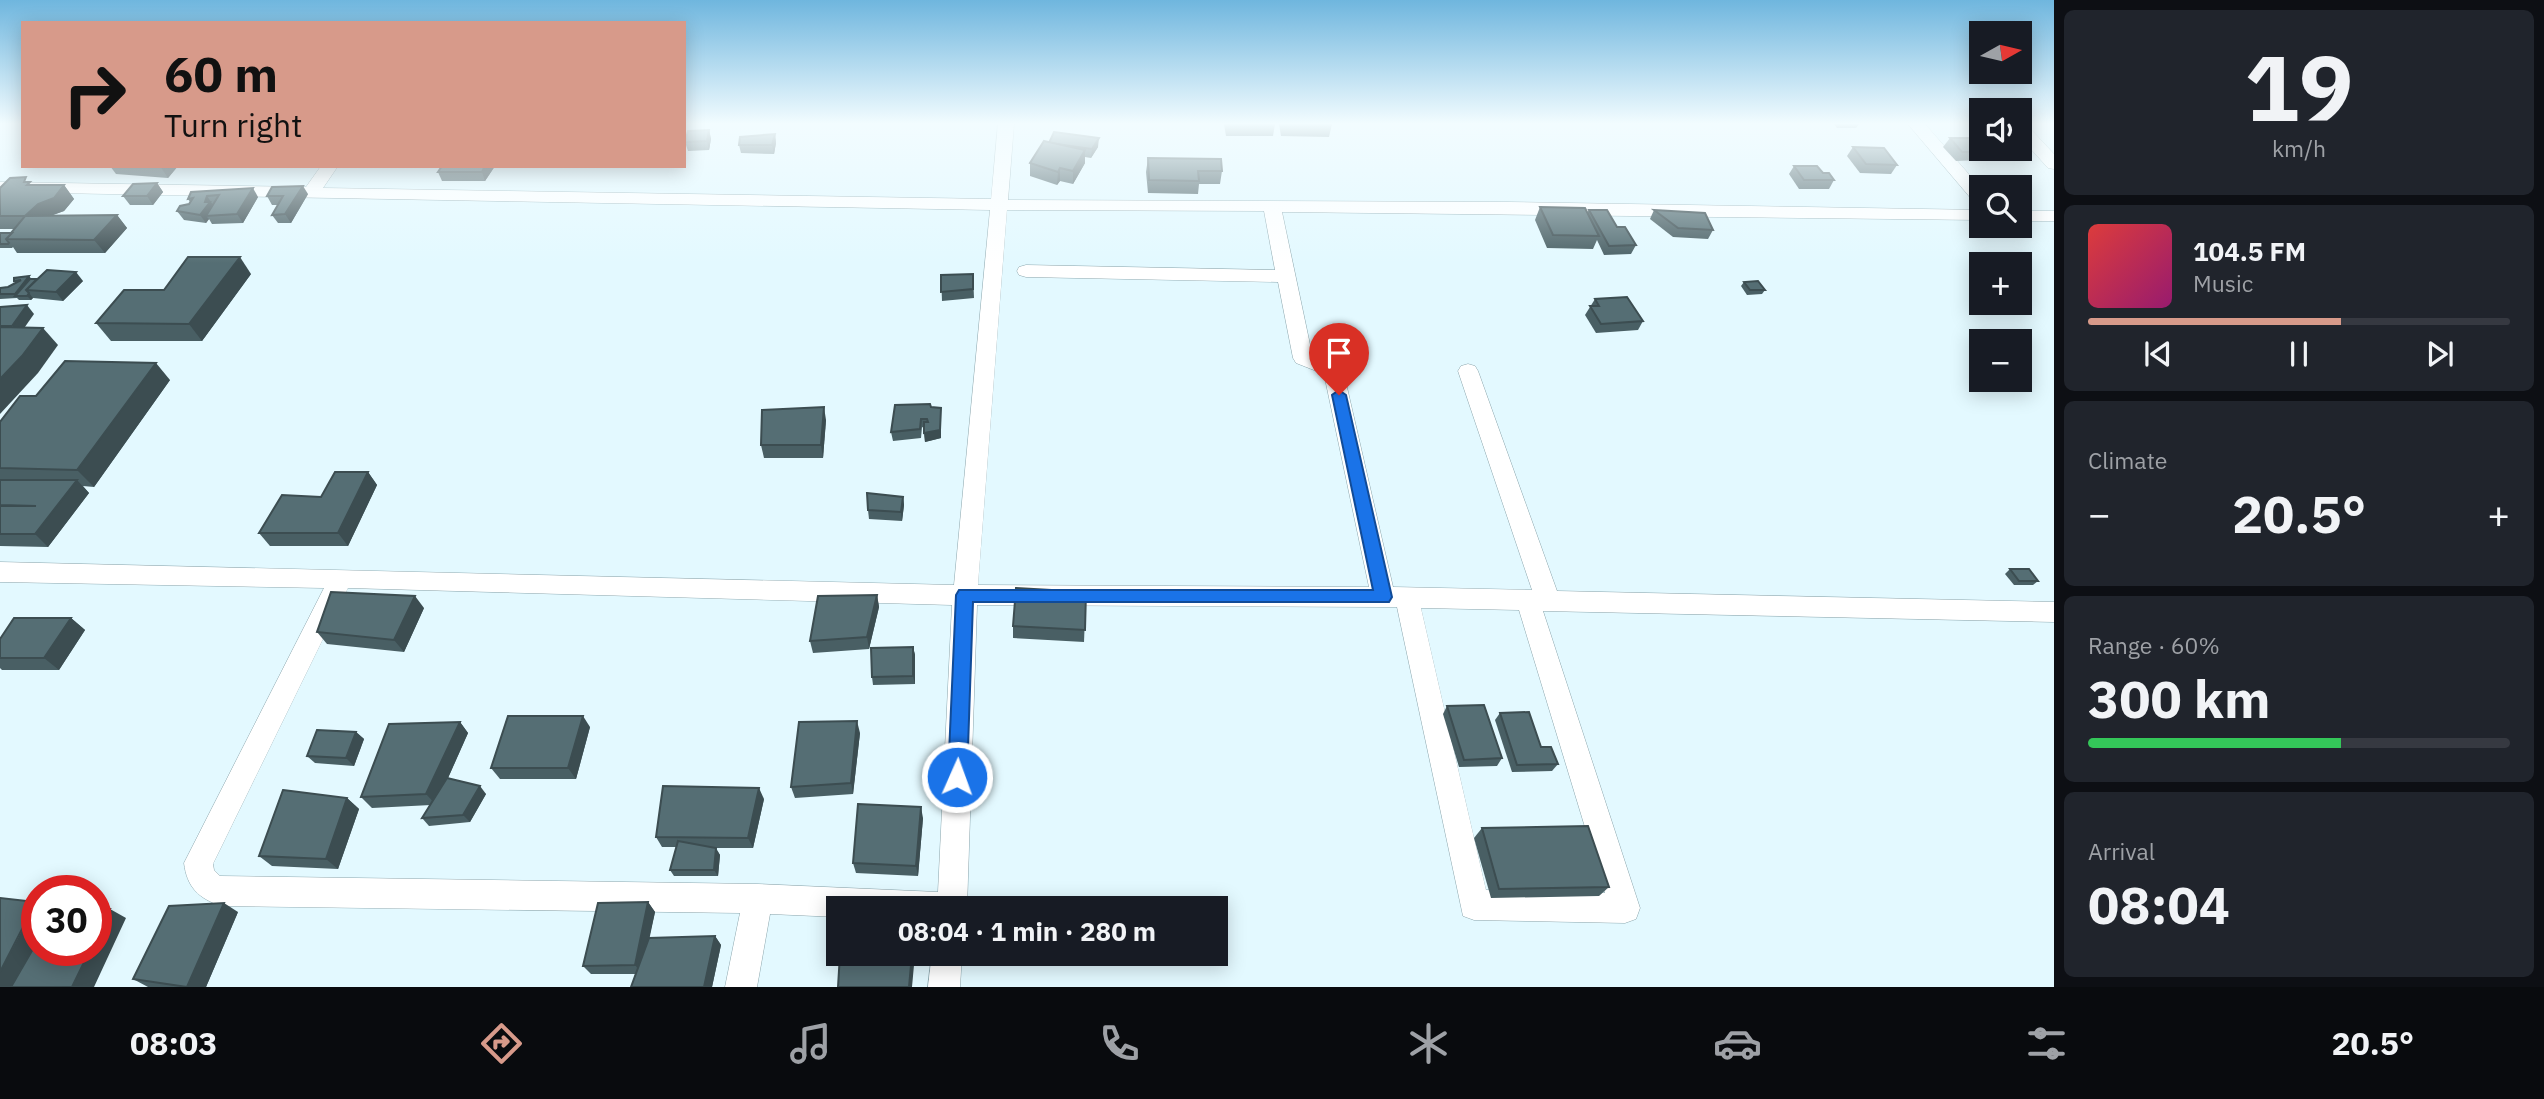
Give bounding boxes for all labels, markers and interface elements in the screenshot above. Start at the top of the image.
north arrow [1969,21,2032,84]
map controls [1969,21,2032,392]
text: 19 [2244,28,2354,146]
text: 60 m [164,42,278,105]
icon: right [49,49,140,140]
button: sound [1969,98,2032,161]
text: Turn right [164,104,302,146]
text: km/h [2272,133,2326,163]
button: search [1969,175,2032,238]
text: 104.5 FM [2193,234,2306,268]
button: + [1969,252,2032,315]
text: Music [2193,268,2253,298]
pin [1309,323,1369,395]
button: − [1969,329,2032,392]
icon: arrive [1320,334,1358,372]
icon: previous [2139,335,2177,373]
icon: pause [2280,335,2318,373]
icon: next [2421,335,2459,373]
text: Climate [2088,445,2167,475]
text: 20.5° [2232,480,2366,547]
text: − [2088,489,2111,538]
text: + [2487,489,2510,538]
text: Range · 60% [2088,630,2220,660]
text: 300 km [2088,665,2270,732]
position arrow [920,740,994,814]
text: Arrival [2088,836,2155,866]
text: 08:04 [2088,871,2230,938]
speed limit sign: 30 [21,875,112,966]
text: 08:04 · 1 min · 280 m [898,914,1156,948]
icon: directions [477,1019,526,1068]
icon: music [786,1019,835,1068]
icon: phone [1095,1019,1144,1068]
icon: climate [1404,1019,1453,1068]
icon: car [1713,1019,1762,1068]
icon: filters [2022,1019,2071,1068]
text: 08:03 [130,1022,217,1064]
text: 20.5° [2331,1022,2414,1064]

